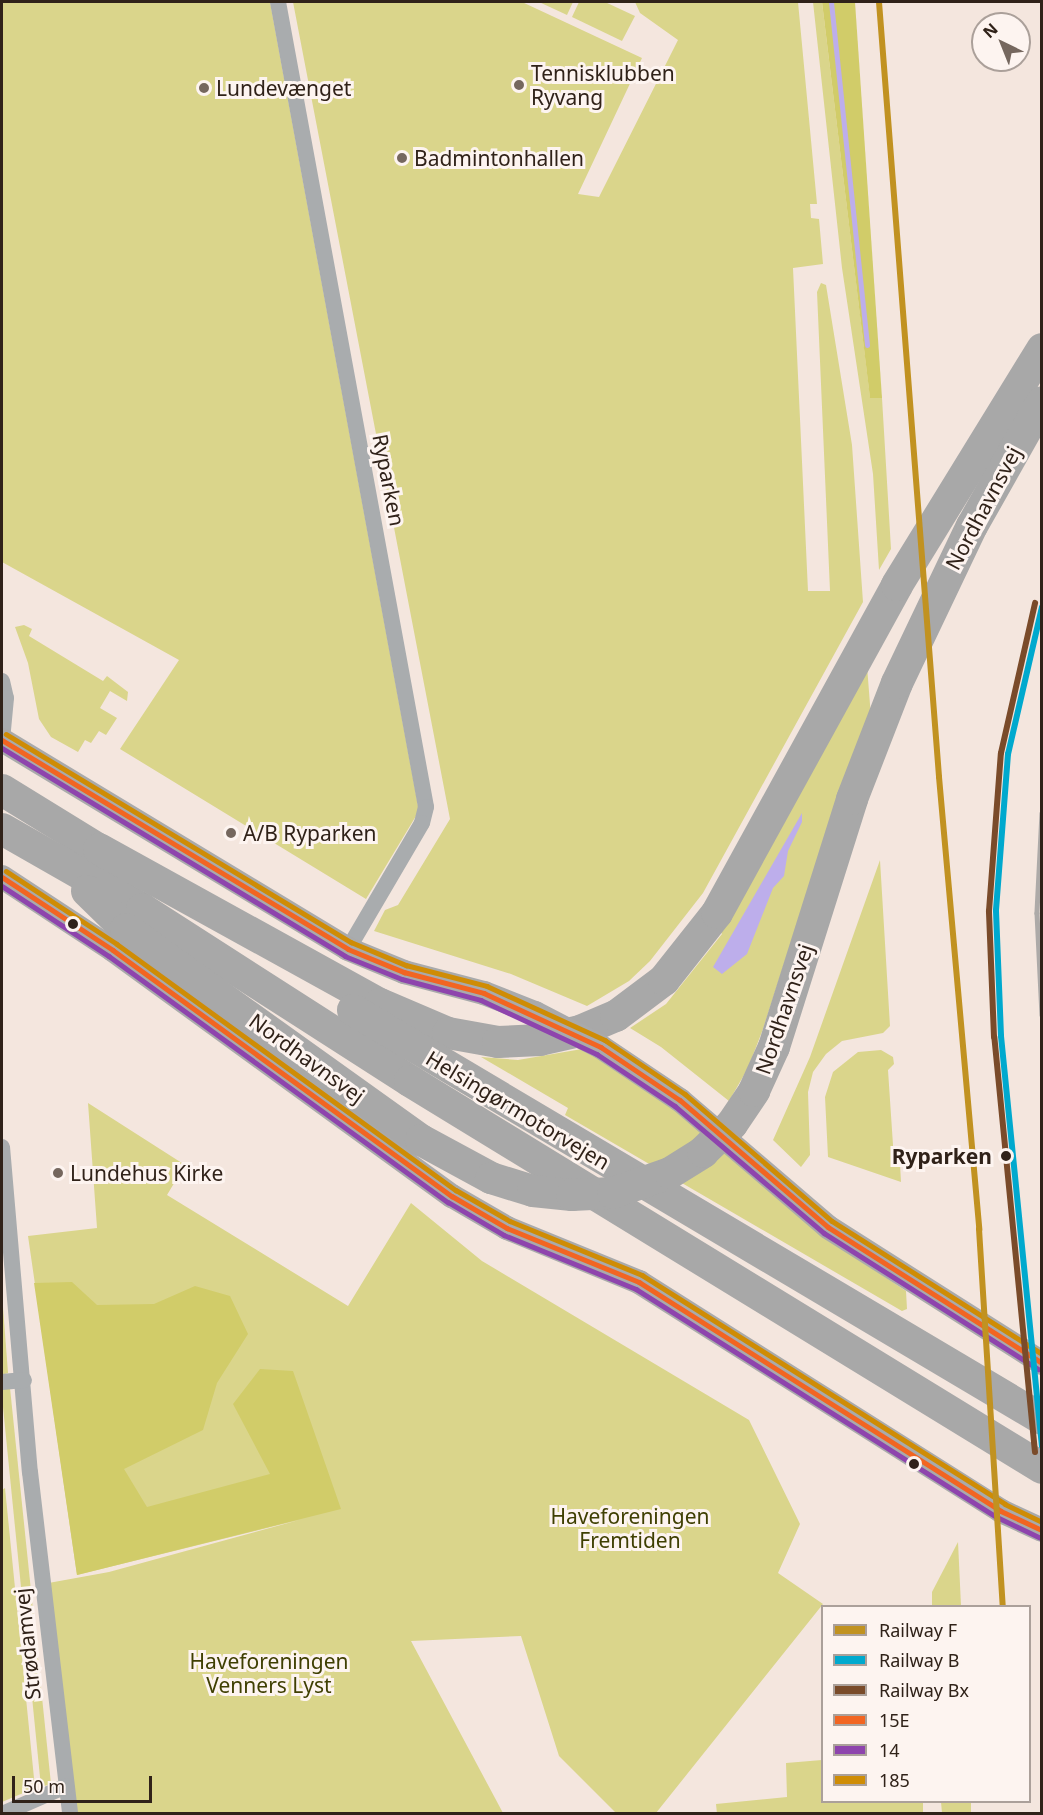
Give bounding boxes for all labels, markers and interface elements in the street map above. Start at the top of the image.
north arrow [971,12,1031,72]
text: N [978,18,1002,43]
place label: Tennisklubben Ryvang [531,60,675,110]
place label: Lundevænget [216,75,351,101]
marker: Tennisklubben Ryvang [512,78,526,92]
marker: Lundevænget [197,81,211,95]
place label: Badmintonhallen [414,145,584,171]
marker: Badmintonhallen [395,151,409,165]
street label: Ryparken [368,432,410,528]
street label: Nordhavnsvej [940,442,1026,574]
place label: A/B Ryparken [243,820,377,846]
marker: A/B Ryparken [224,826,238,840]
unlabelled marker [67,918,79,930]
street label: Nordhavnsvej [750,940,818,1078]
street label: Nordhavnsvej [244,1008,370,1108]
street label: Helsingørmotorvejen [422,1045,614,1175]
place label: Ryparken [892,1143,992,1169]
marker: Ryparken [997,1147,1015,1165]
place label: Lundehus Kirke [70,1160,223,1186]
marker: Lundehus Kirke [51,1166,65,1180]
unlabelled marker [908,1458,920,1470]
park label: Haveforeningen Fremtiden [551,1503,709,1553]
street label: Strødamvej [9,1587,45,1701]
legend [821,1605,1031,1803]
text: Railway F [879,1618,957,1642]
park label: Haveforeningen Venners Lyst [190,1648,348,1698]
text: Railway B [879,1648,959,1672]
text: Railway Bx [879,1678,969,1702]
text: 15E [879,1708,910,1732]
text: 14 [879,1738,900,1762]
scale bar [15,1764,154,1802]
text: 185 [879,1768,910,1792]
text: 50 m [23,1774,65,1798]

